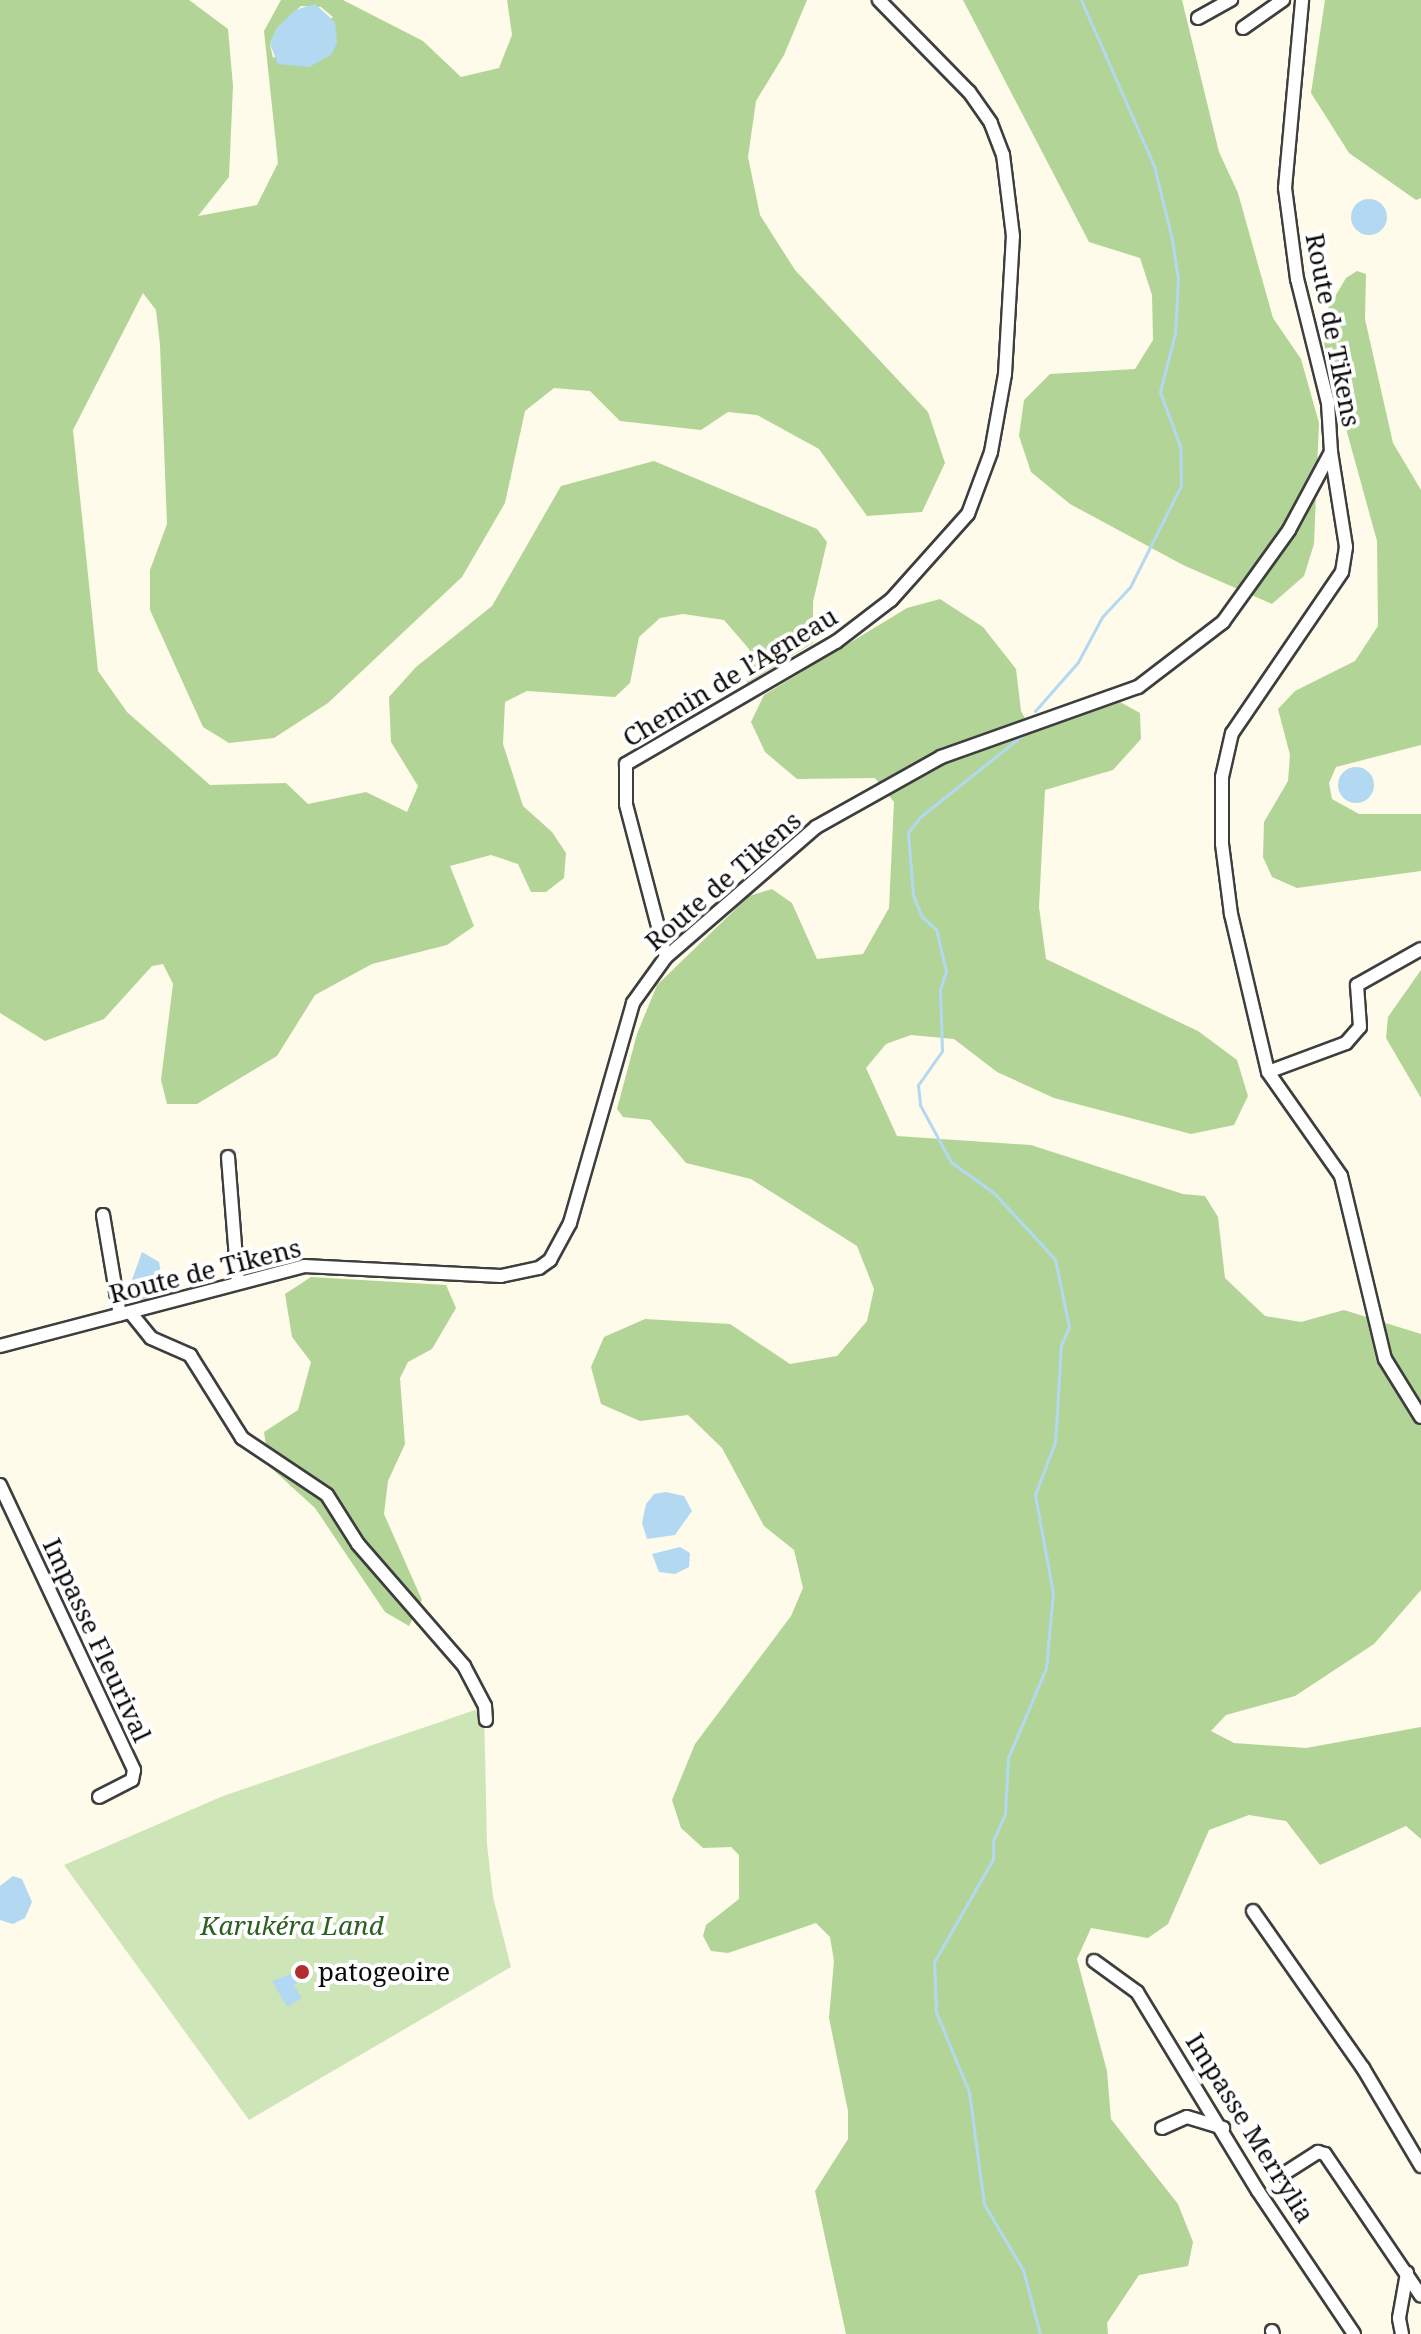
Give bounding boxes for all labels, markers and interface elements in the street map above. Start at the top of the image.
street label: Route de Tikens [1299,231,1367,429]
street label: Chemin de l’Agneau [617,601,843,753]
street label: Route de Tikens [639,805,807,957]
street label: Route de Tikens [106,1232,304,1310]
street label: Impasse Fleurival [36,1533,158,1747]
park label: Karukéra Land [200,1910,384,1942]
place label: patogeoire [318,1956,450,1988]
marker: patogeoire [293,1963,311,1981]
street label: Impasse Merrylia [1179,2028,1321,2228]

